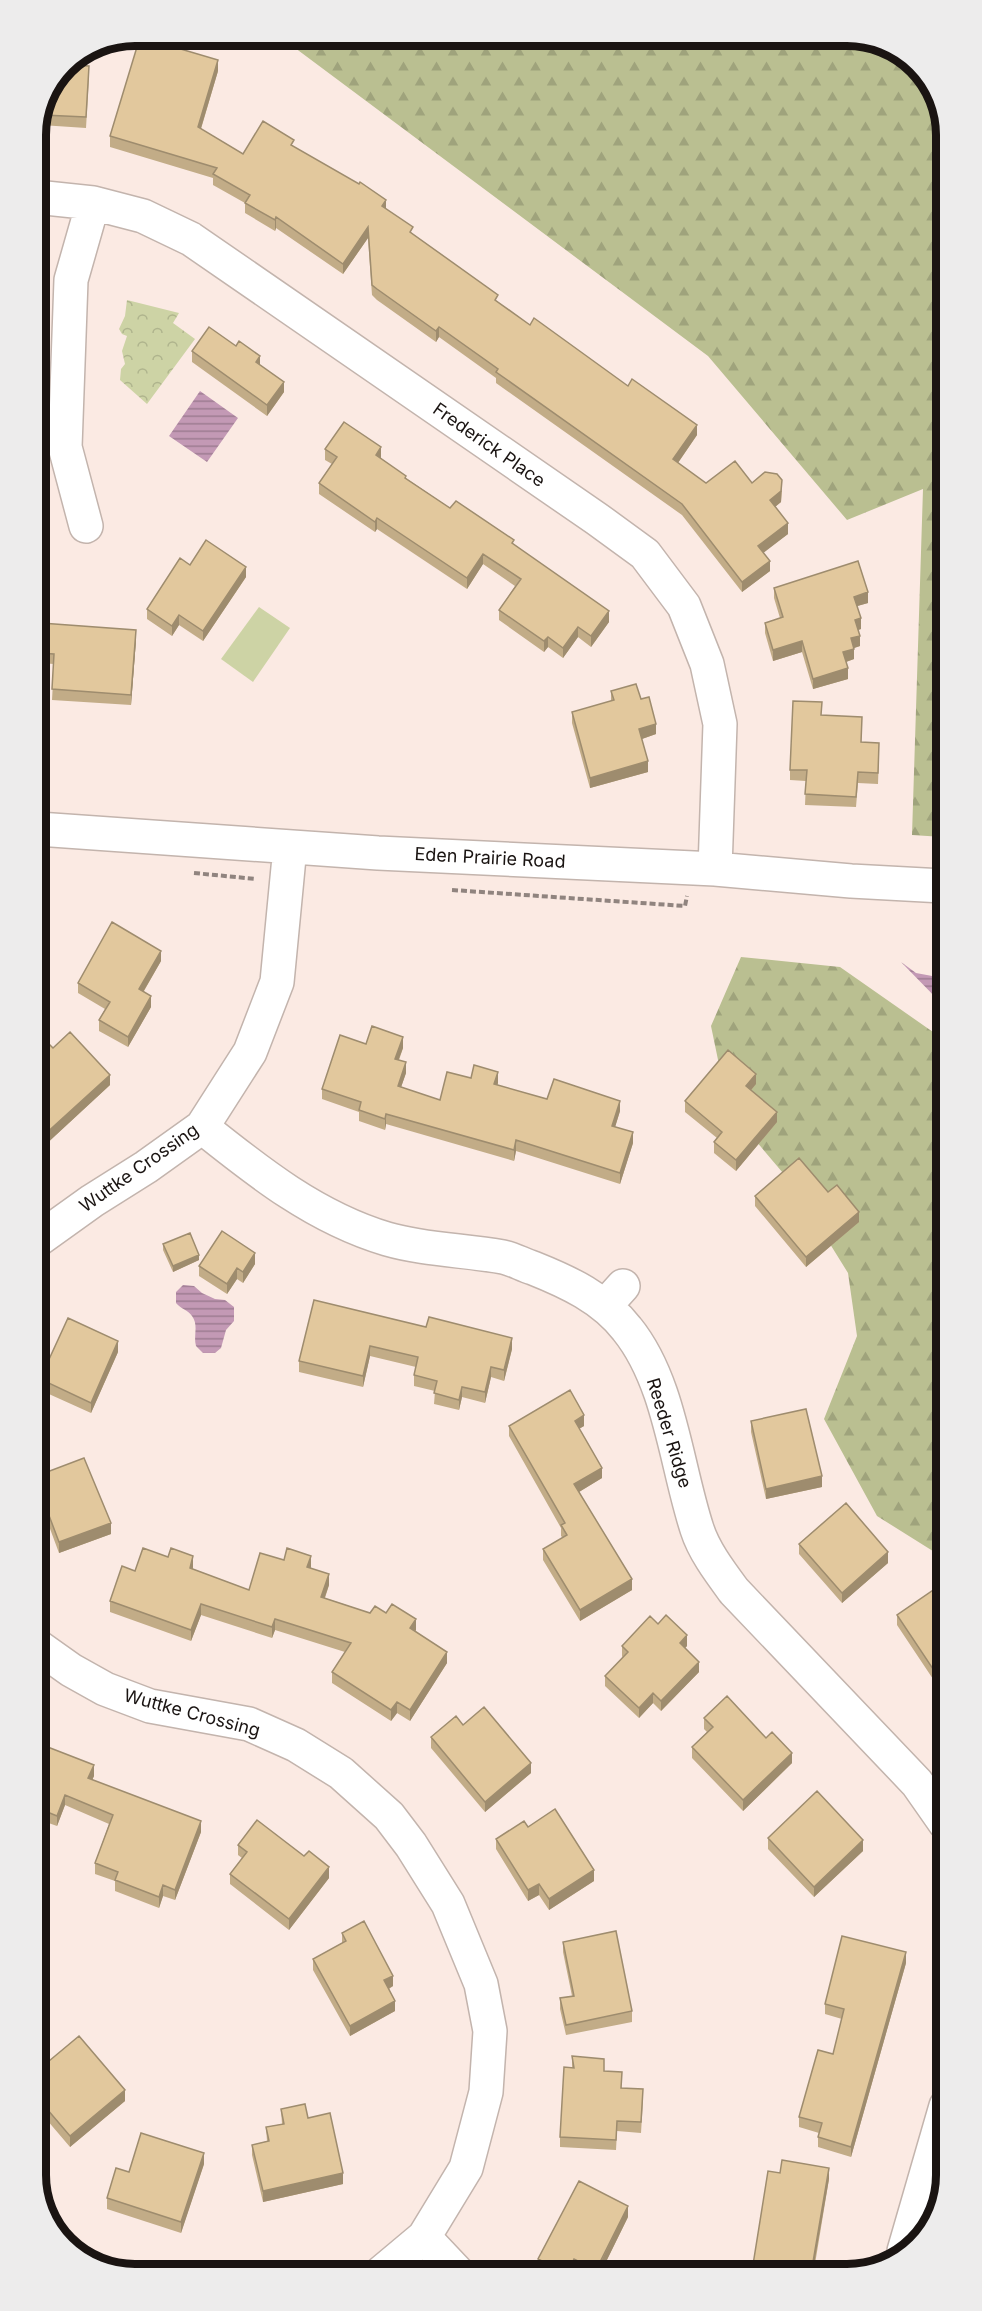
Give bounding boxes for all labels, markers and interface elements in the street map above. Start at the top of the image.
street label: Frederick Place [429,398,549,491]
street label: Eden Prairie Road [414,843,566,872]
street label: Wuttke Crossing [75,1119,202,1216]
street label: Reeder Ridge [643,1375,696,1491]
street label: Wuttke Crossing [122,1684,263,1741]

